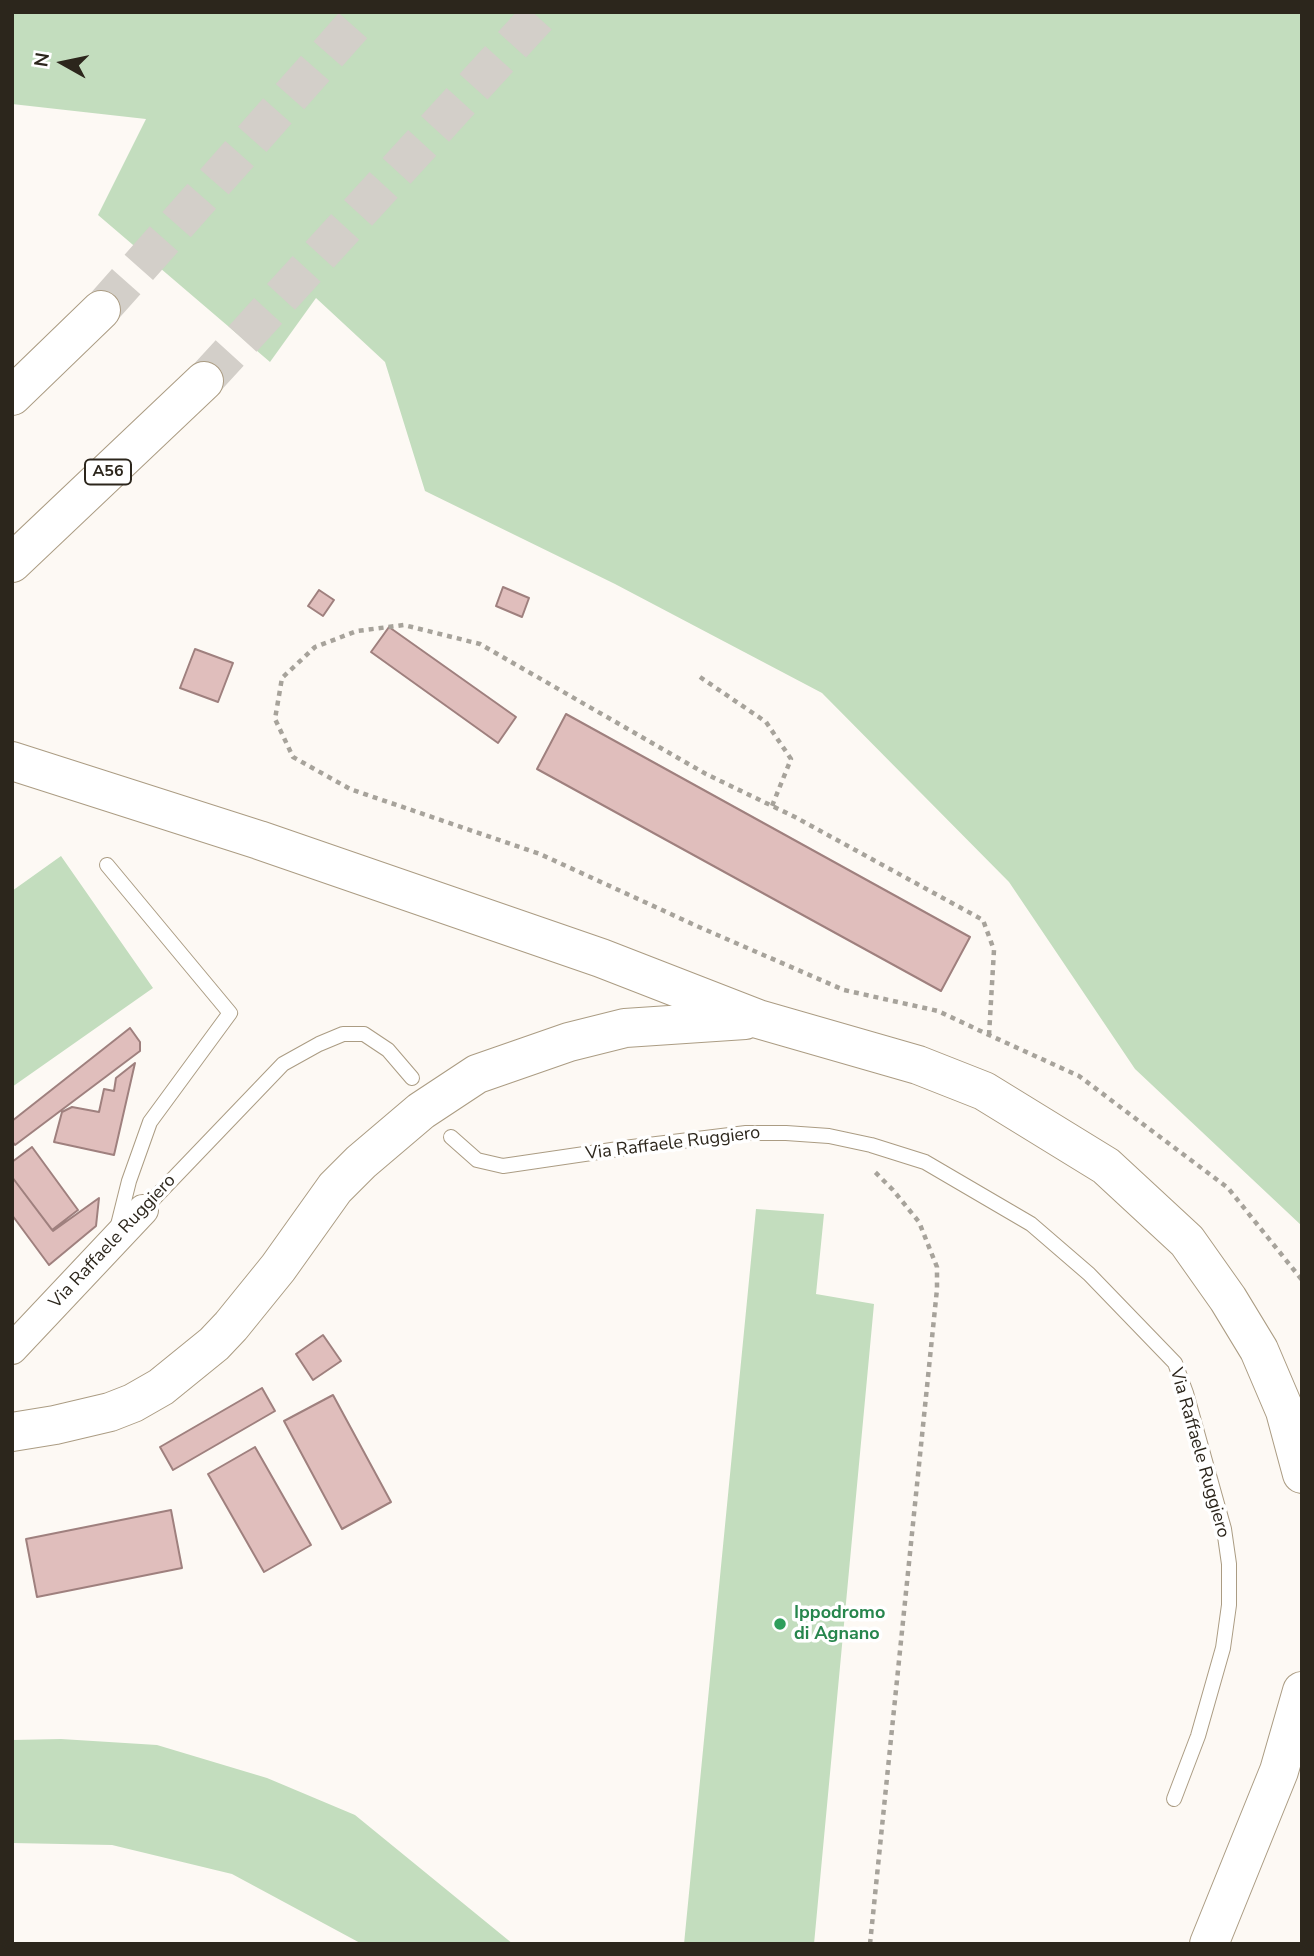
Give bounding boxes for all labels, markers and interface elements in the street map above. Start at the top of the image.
north arrow [28,28,98,98]
text: N [28,51,56,69]
road number: A56 [85,460,131,485]
street label: Via Raffaele Ruggiero [584,1123,762,1165]
street label: Via Raffaele Ruggiero [45,1170,181,1314]
street label: Via Raffaele Ruggiero [1164,1366,1234,1540]
place label: Ippodromo di Agnano [794,1603,885,1646]
marker: Ippodromo di Agnano [772,1616,788,1632]

